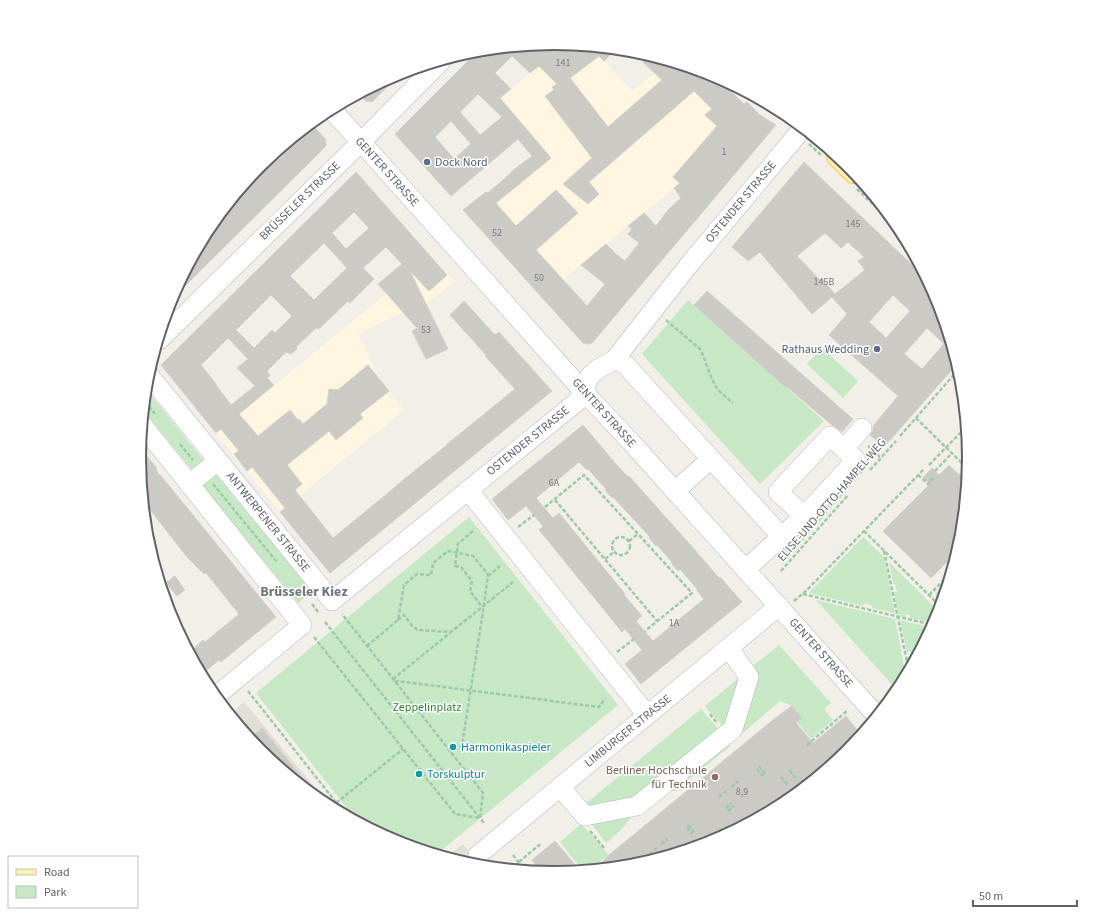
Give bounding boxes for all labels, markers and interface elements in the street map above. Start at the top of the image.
house number: 141 [556,56,570,70]
street label: GENTER STRASSE [351,133,423,211]
house number: 1 [722,145,727,159]
place label: Dock Nord [435,154,488,171]
marker: Dock Nord [422,157,432,167]
street label: OSTENDER STRASSE [702,157,780,247]
street label: BRÜSSELER STRASSE [256,158,344,244]
house number: 145 [846,217,860,231]
house number: 52 [492,226,502,240]
house number: 50 [534,271,544,285]
house number: 145B [814,275,835,289]
house number: 53 [421,323,431,337]
place label: Rathaus Wedding [781,341,869,358]
marker: Rathaus Wedding [872,344,882,354]
street label: GENTER STRASSE [568,374,640,452]
street label: OSTENDER STRASSE [483,402,573,480]
street label: ELISE-UND-OTTO-HAMPEL-WEG [774,435,890,565]
street label: ANTWERPENER STRASSE [222,468,314,576]
house number: 6A [549,476,560,490]
district label: Brüsseler Kiez [260,582,348,602]
street label: GENTER STRASSE [785,614,857,692]
house number: 1A [669,616,680,630]
street label: LIMBURGER STRASSE [581,691,675,771]
park label: Zeppelinplatz [393,699,461,716]
place label: Harmonikaspieler [461,739,551,756]
marker: Harmonikaspieler [448,742,458,752]
place label: Berliner Hochschule für Technik [606,762,707,793]
place label: Torskulptur [427,766,486,783]
marker: Torskulptur [414,769,424,779]
marker: Berliner Hochschule für Technik [710,772,720,782]
house number: 8,9 [736,785,748,799]
legend [8,856,138,908]
text: Road [44,864,70,881]
scale bar [973,882,1077,908]
text: Park [44,884,66,901]
text: 50 m [979,888,1003,905]

